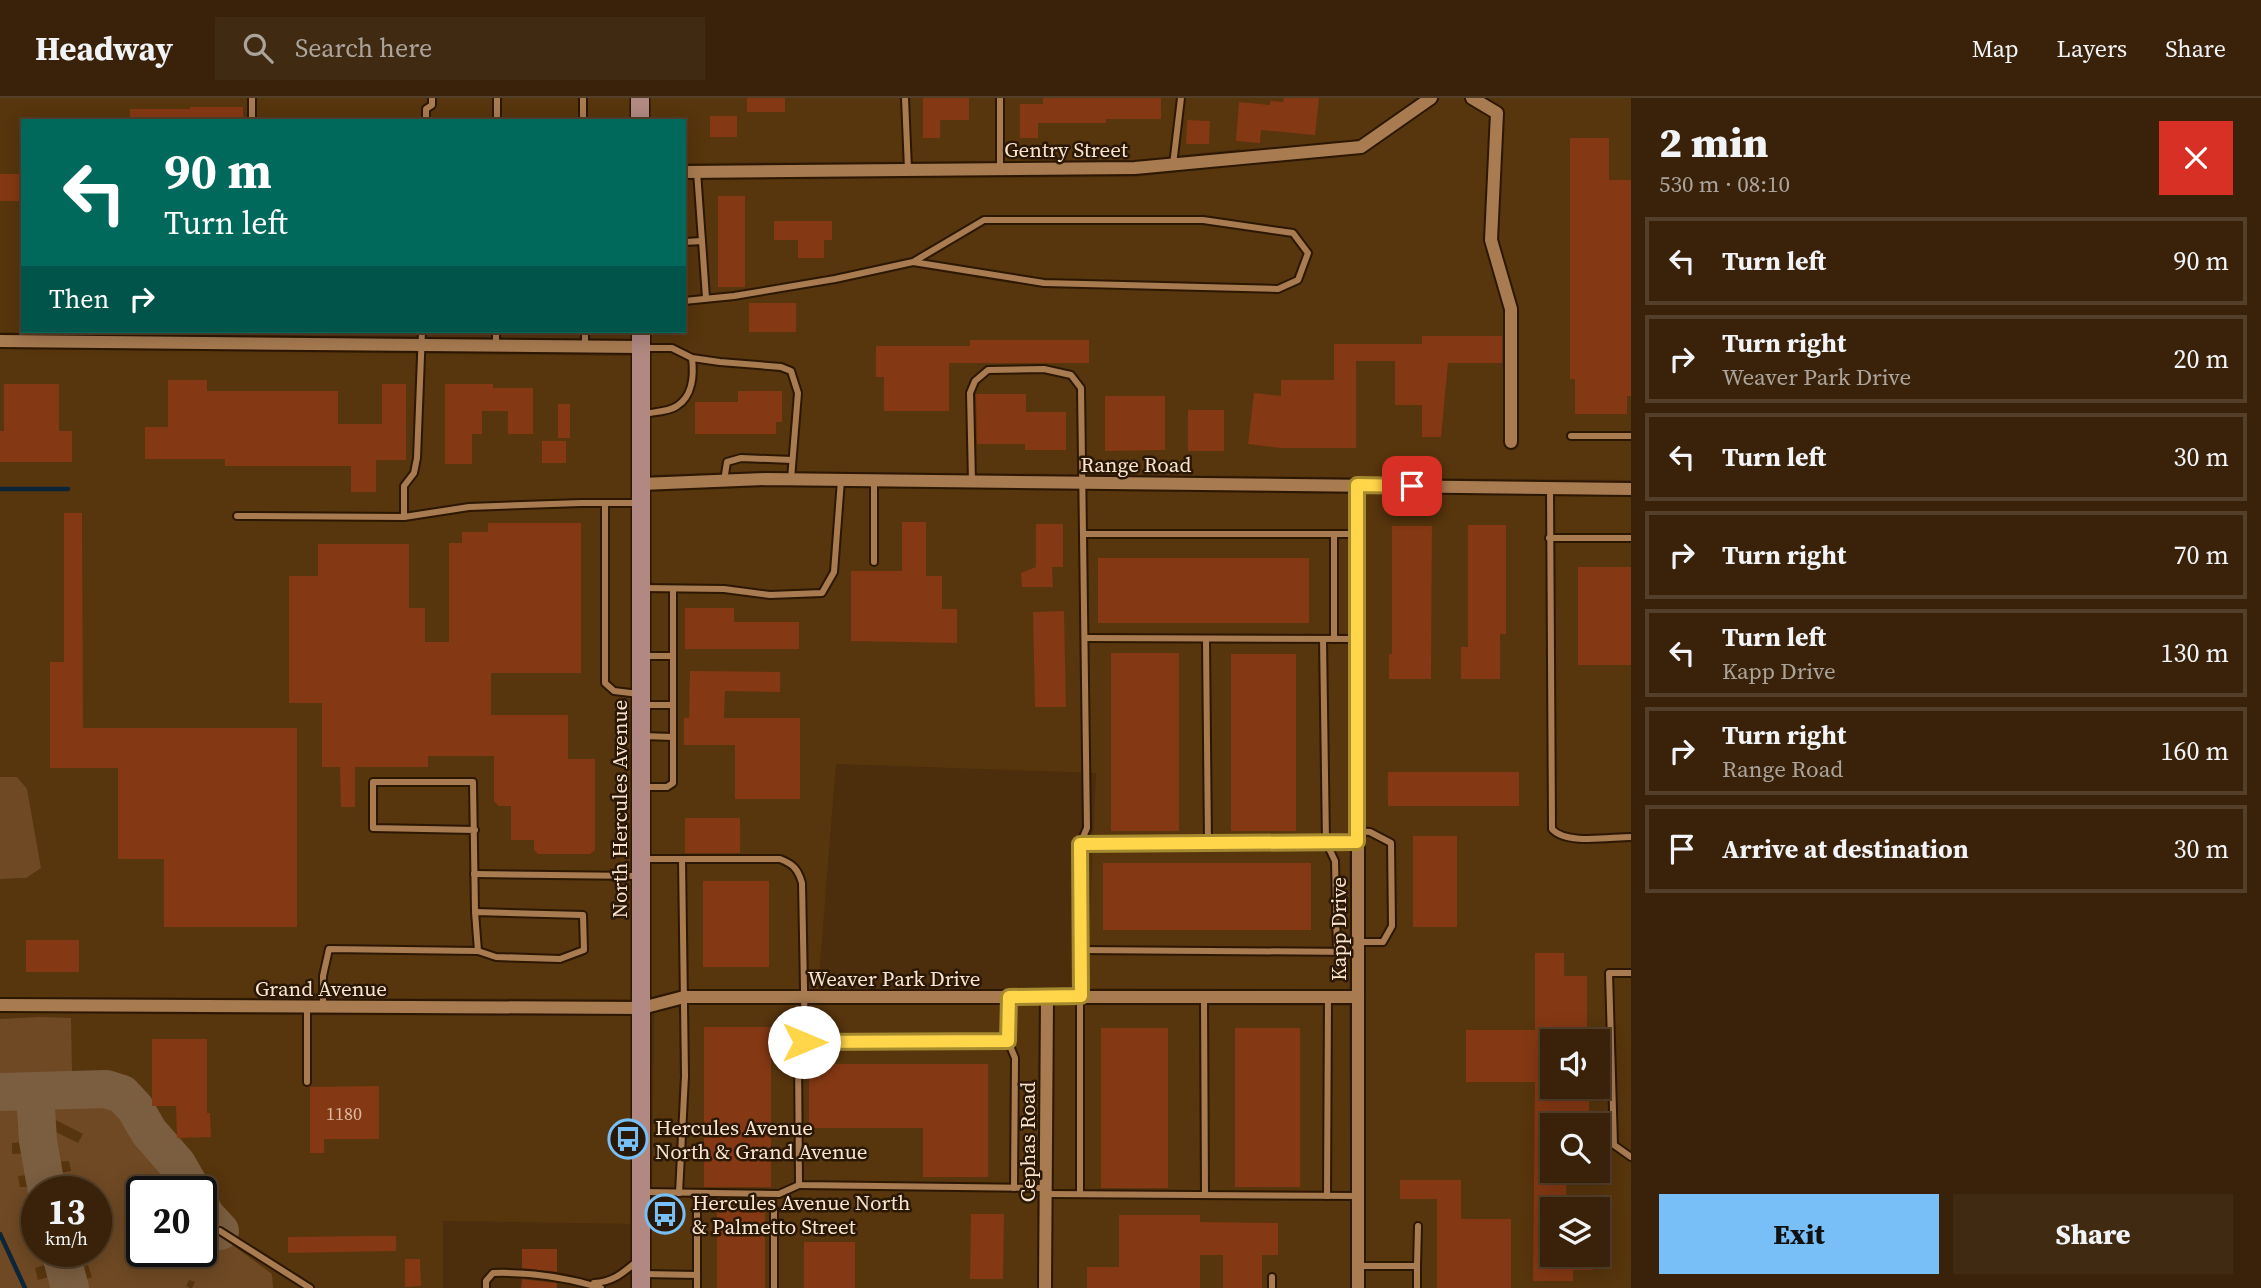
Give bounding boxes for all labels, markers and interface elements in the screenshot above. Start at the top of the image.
search box [215,17,705,80]
text: Headway [35,26,173,71]
icon: search [239,29,277,67]
text: Search here [295,30,432,66]
text: Map [1972,32,2019,65]
text: Layers [2057,32,2127,65]
text: Share [2165,32,2226,65]
text: 2 min [1659,113,1769,171]
button: close [2159,121,2233,195]
street label: Gentry Street [1004,135,1128,164]
text: 90 m [164,137,272,204]
icon: left [49,147,140,238]
text: 530 m · 08:10 [1659,168,1790,200]
text: Turn left [164,201,288,245]
icon: left [1663,242,1701,280]
text: Turn left [1722,243,1826,279]
text: 90 m [2174,243,2229,279]
icon: right [123,280,161,318]
text: Then [49,281,109,317]
text: Turn right [1722,325,1846,361]
icon: right [1663,340,1701,378]
text: 20 m [2174,341,2229,377]
text: Weaver Park Drive [1722,361,1911,393]
icon: left [1663,438,1701,476]
text: Turn left [1722,439,1826,475]
text: 30 m [2174,439,2229,475]
street label: Range Road [1081,450,1192,479]
pin [1382,456,1442,516]
icon: arrive [1393,467,1431,505]
icon: right [1663,536,1701,574]
text: Turn right [1722,537,1846,573]
text: 70 m [2174,537,2229,573]
text: Turn left [1722,619,1826,655]
icon: left [1663,634,1701,672]
text: 130 m [2161,635,2229,671]
text: Kapp Drive [1722,655,1836,687]
street label: North Hercules Avenue [605,700,634,918]
text: Turn right [1722,717,1846,753]
icon: right [1663,732,1701,770]
text: 160 m [2161,733,2229,769]
text: Range Road [1722,753,1843,785]
icon: arrive [1663,830,1701,868]
text: Arrive at destination [1722,831,1969,867]
text: 30 m [2174,831,2229,867]
street label: Kapp Drive [1324,877,1353,981]
street label: Weaver Park Drive [808,964,980,993]
street label: Grand Avenue [255,974,387,1003]
position arrow [767,1005,841,1079]
map controls [1540,1029,1610,1267]
button: sound [1540,1029,1610,1099]
street label: Cephas Road [1013,1082,1042,1202]
house number: 1180 [326,1101,362,1126]
place label: Hercules Avenue North & Grand Avenue [655,1113,867,1166]
button: search [1540,1113,1610,1183]
bus stop icon: Hercules Avenue North & Grand Avenue [607,1118,649,1160]
speed limit sign: 20 [126,1176,217,1267]
text: 13 [48,1188,85,1236]
place label: Hercules Avenue North & Palmetto Street [692,1188,910,1241]
bus stop icon: Hercules Avenue North & Palmetto Street [644,1193,686,1235]
button: Exit [1659,1194,1939,1274]
button: Share [1953,1194,2233,1274]
button: layers [1540,1197,1610,1267]
text: km/h [45,1226,88,1251]

